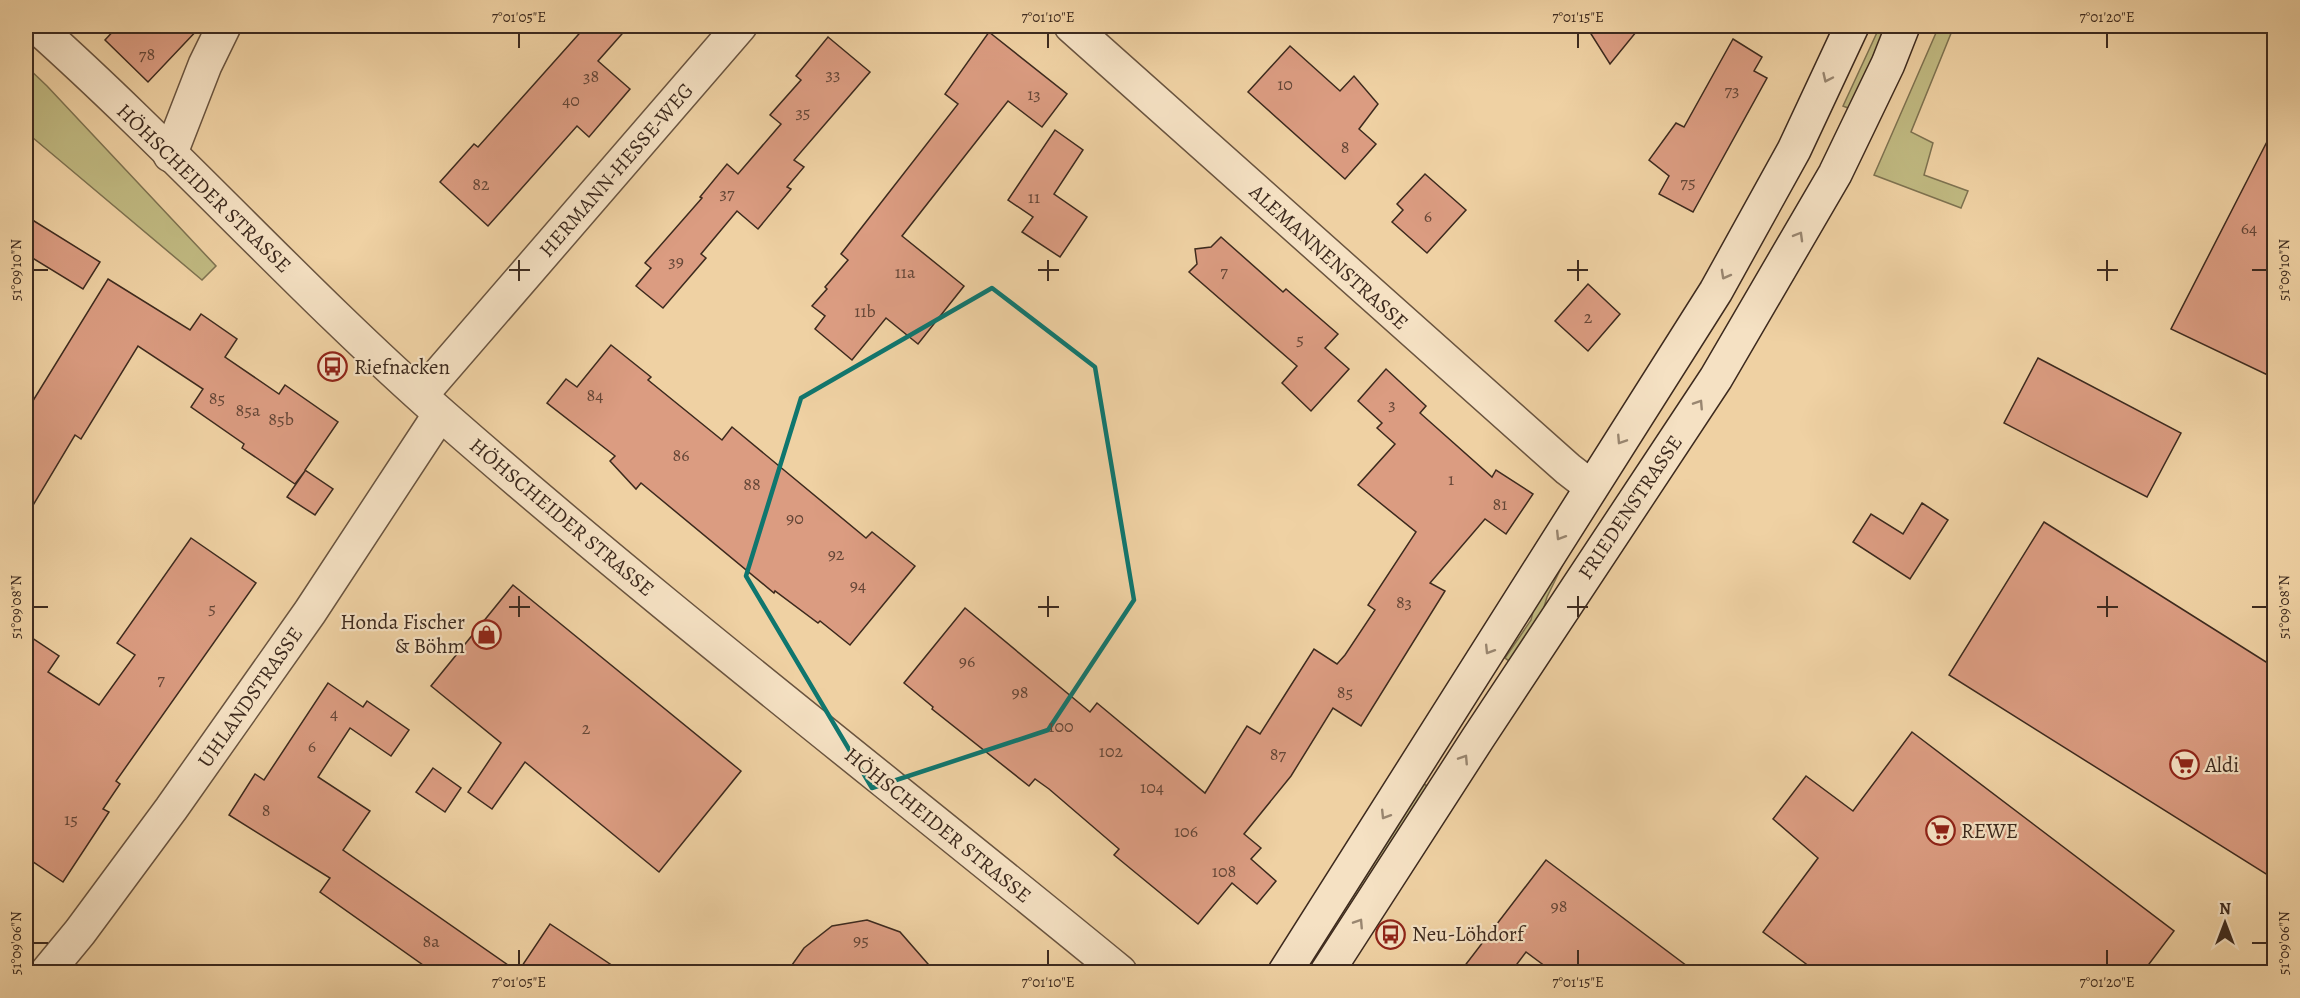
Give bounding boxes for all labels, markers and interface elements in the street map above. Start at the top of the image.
text: 7°01'05"E [492,7,546,27]
text: 7°01'10"E [1021,7,1075,27]
text: 7°01'15"E [1552,7,1604,27]
text: 7°01'20"E [2079,7,2135,27]
house number: 78 [139,42,155,66]
house number: 33 [826,62,840,86]
house number: 38 [583,64,599,88]
house number: 10 [1277,72,1293,96]
one-way arrow [1823,72,1835,83]
street label: HERMANN-HESSE-WEG [533,77,699,263]
house number: 73 [1724,78,1740,102]
house number: 13 [1027,82,1041,106]
house number: 40 [562,88,580,112]
street label: HÖHSCHEIDER STRASSE [111,97,297,279]
house number: 35 [795,100,811,124]
house number: 8 [1341,135,1349,159]
house number: 75 [1680,170,1696,194]
house number: 82 [472,172,490,196]
street label: ALEMANNENSTRASSE [1243,177,1415,336]
house number: 37 [719,181,735,205]
house number: 11 [1028,185,1040,209]
house number: 6 [1424,204,1432,228]
house number: 64 [2241,216,2257,240]
one-way arrow [1791,232,1803,242]
text: 51°09'10"N [6,239,26,301]
text: 51°09'10"N [2274,239,2294,301]
house number: 39 [668,249,684,273]
house number: 7 [1220,259,1228,283]
house number: 11a [895,260,916,284]
one-way arrow [1720,268,1732,279]
house number: 11b [854,299,876,323]
house number: 2 [1584,305,1593,329]
house number: 5 [1296,327,1304,351]
bus stop icon: Riefnacken [317,351,349,383]
place label: Riefnacken [354,353,450,381]
house number: 84 [587,383,603,407]
house number: 85 [209,386,225,410]
house number: 3 [1388,392,1396,416]
house number: 85a [236,398,261,422]
one-way arrow [1692,399,1703,410]
house number: 85b [268,407,294,431]
street label: FRIEDENSTRASSE [1571,429,1689,585]
street label: HÖHSCHEIDER STRASSE [464,431,660,603]
one-way arrow [1617,433,1628,444]
house number: 86 [672,443,690,467]
house number: 1 [1448,467,1454,491]
house number: 88 [743,472,761,496]
house number: 81 [1493,492,1507,516]
house number: 90 [786,506,804,530]
one-way arrow [1555,530,1567,540]
house number: 92 [828,542,845,566]
house number: 94 [850,573,866,597]
text: 51°09'08"N [6,575,26,639]
text: 51°09'08"N [2274,575,2294,639]
house number: 83 [1396,590,1412,614]
house number: 5 [208,596,216,620]
place label: Honda Fischer & Böhm [340,608,465,660]
shop icon: Honda Fischer & Böhm [470,618,502,650]
street label: UHLANDSTRASSE [191,621,309,773]
one-way arrow [1485,644,1497,654]
house number: 96 [959,649,975,673]
house number: 7 [157,667,165,691]
house number: 98 [1012,680,1028,704]
house number: 85 [1337,680,1353,704]
house number: 4 [330,701,338,725]
house number: 100 [1048,714,1074,738]
house number: 2 [582,716,591,740]
house number: 6 [308,734,316,758]
house number: 102 [1099,739,1124,763]
street label: HÖHSCHEIDER STRASSE [839,741,1037,909]
house number: 87 [1270,742,1287,766]
supermarket icon: Aldi [2168,749,2200,781]
place label: Aldi [2204,751,2239,779]
one-way arrow [1457,755,1469,765]
house number: 104 [1140,775,1164,799]
house number: 8 [262,798,270,822]
house number: 15 [64,807,78,831]
one-way arrow [1381,809,1393,819]
supermarket icon: REWE [1924,815,1956,847]
place label: REWE [1961,817,2018,845]
house number: 106 [1174,819,1198,843]
house number: 108 [1212,859,1236,883]
north arrow [2195,893,2255,953]
house number: 98 [1551,894,1567,918]
text: N [2219,898,2231,920]
text: 51°09'06"N [6,911,26,975]
text: 51°09'06"N [2274,911,2294,975]
bus stop icon: Neu-Löhdorf [1375,918,1407,950]
one-way arrow [1351,919,1363,929]
place label: Neu-Löhdorf [1412,920,1527,948]
house number: 95 [853,928,869,952]
house number: 8a [422,929,440,953]
text: 7°01'05"E [492,972,546,992]
text: 7°01'10"E [1021,972,1075,992]
text: 7°01'15"E [1552,972,1604,992]
text: 7°01'20"E [2079,972,2135,992]

